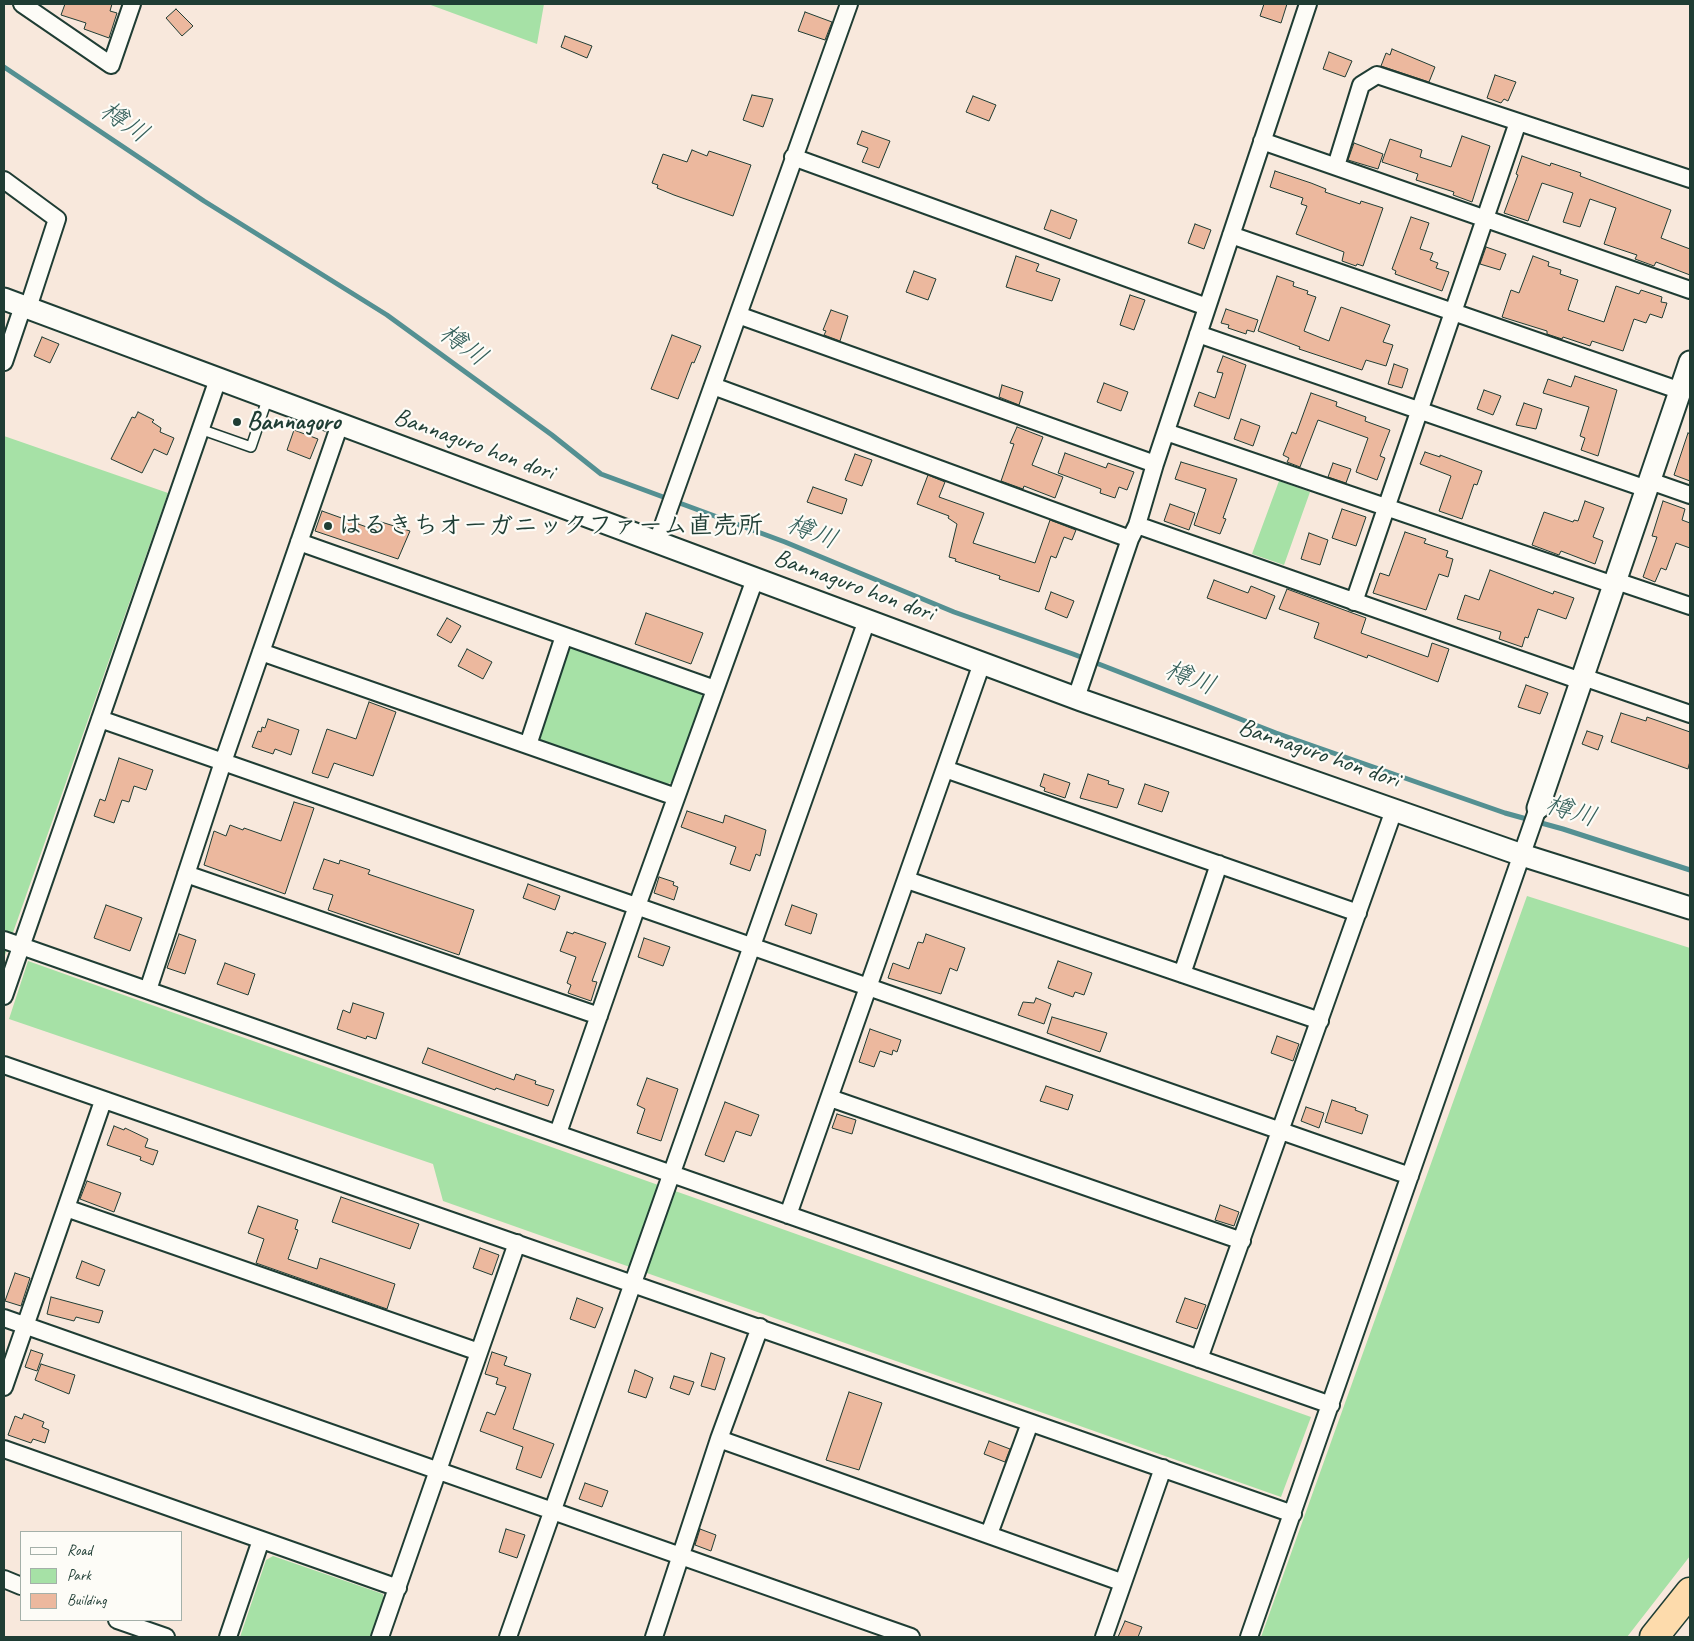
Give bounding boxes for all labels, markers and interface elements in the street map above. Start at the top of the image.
water label: 樽川 [94,96,154,150]
water label: 樽川 [433,318,493,374]
street label: Bannaguro hon dori [390,402,558,488]
place label: Bannagoro [247,407,341,437]
marker: Bannagoro [231,416,243,428]
water label: 樽川 [782,509,842,557]
place label: はるきちオーガニックファーム直売所 [338,511,763,541]
marker: はるきちオーガニックファーム直売所 [322,520,334,532]
street label: Bannaguro hon dori [770,543,938,629]
water label: 樽川 [1160,655,1220,703]
street label: Bannaguro hon dori [1234,712,1404,796]
water label: 樽川 [1542,789,1600,835]
legend [20,1531,182,1621]
text: Road [67,1541,92,1560]
text: Park [67,1566,91,1585]
text: Building [67,1591,106,1610]

